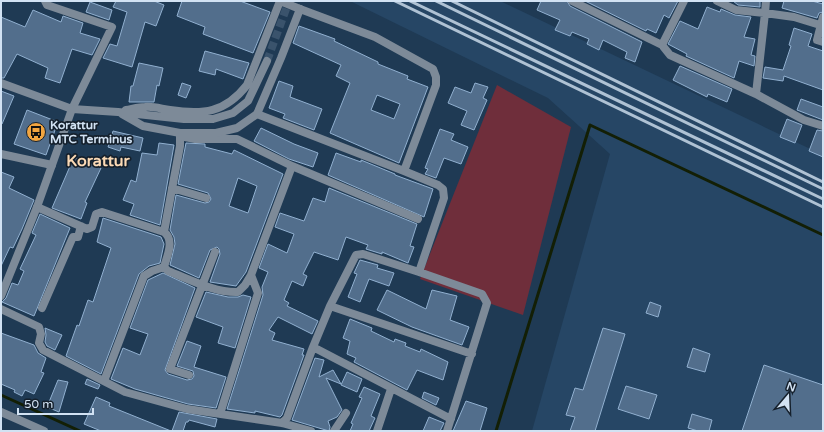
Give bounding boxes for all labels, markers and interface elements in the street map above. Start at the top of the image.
place label: Korattur MTC Terminus [50,118,133,146]
bus stop icon: Korattur MTC Terminus [25,121,47,143]
district label: Korattur [66,151,131,171]
north arrow [768,376,808,416]
text: N [785,379,797,395]
scale bar [18,390,93,416]
text: 50 m [24,397,53,411]

